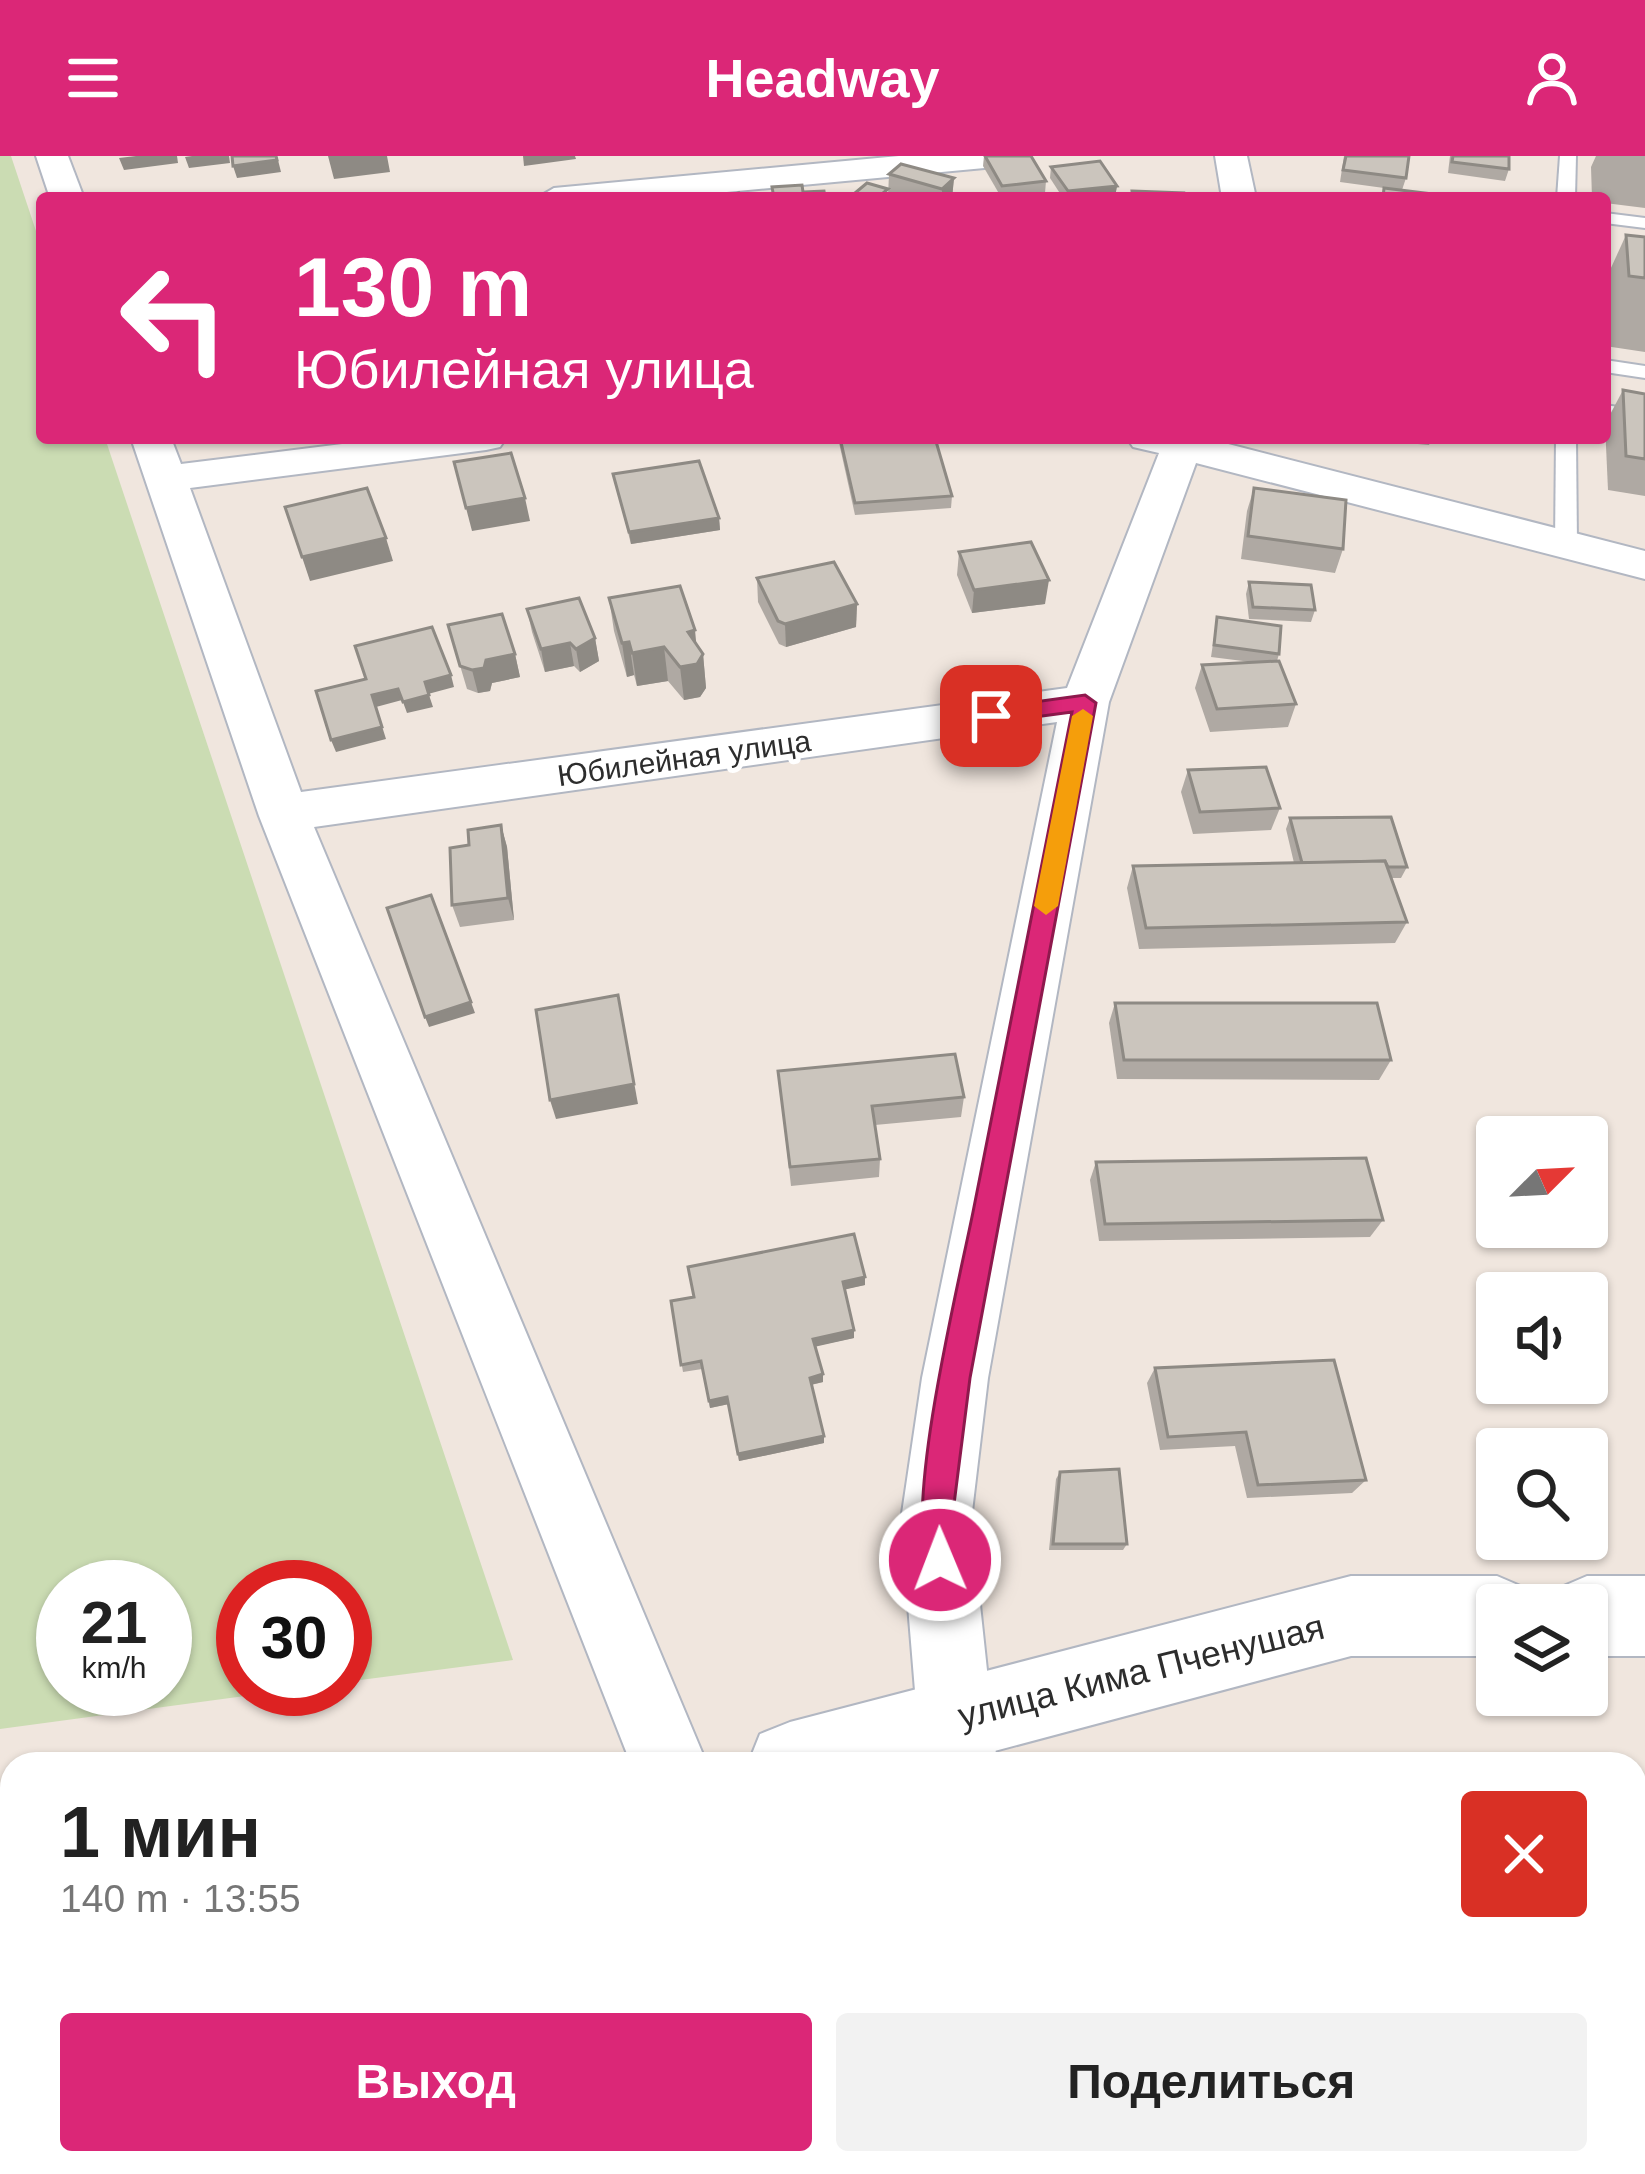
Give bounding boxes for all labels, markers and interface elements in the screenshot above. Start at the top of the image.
icon: menu [60,45,126,111]
icon: person [1519,45,1585,111]
text: Headway [705,48,940,108]
icon: left [96,240,252,396]
text: 130 m [294,240,532,334]
text: Юбилейная улица [294,339,754,399]
pin [940,665,1042,767]
icon: arrive [958,683,1024,749]
street label: Юбилейная улица [555,724,813,792]
north arrow [1476,1116,1608,1248]
map controls [1476,1116,1608,1716]
button: sound [1476,1272,1608,1404]
button: search [1476,1428,1608,1560]
position arrow [877,1497,1003,1623]
speed limit sign: 30 [216,1560,372,1716]
button: layers [1476,1584,1608,1716]
text: 21 [81,1589,147,1656]
street label: улица Кима Пченушая [954,1606,1328,1736]
text: km/h [81,1651,147,1684]
button: close [1461,1791,1587,1917]
text: 1 мин [60,1792,261,1872]
text: 140 m · 13:55 [60,1877,301,1920]
button: Выход [60,2013,812,2151]
button: Поделиться [836,2013,1587,2151]

